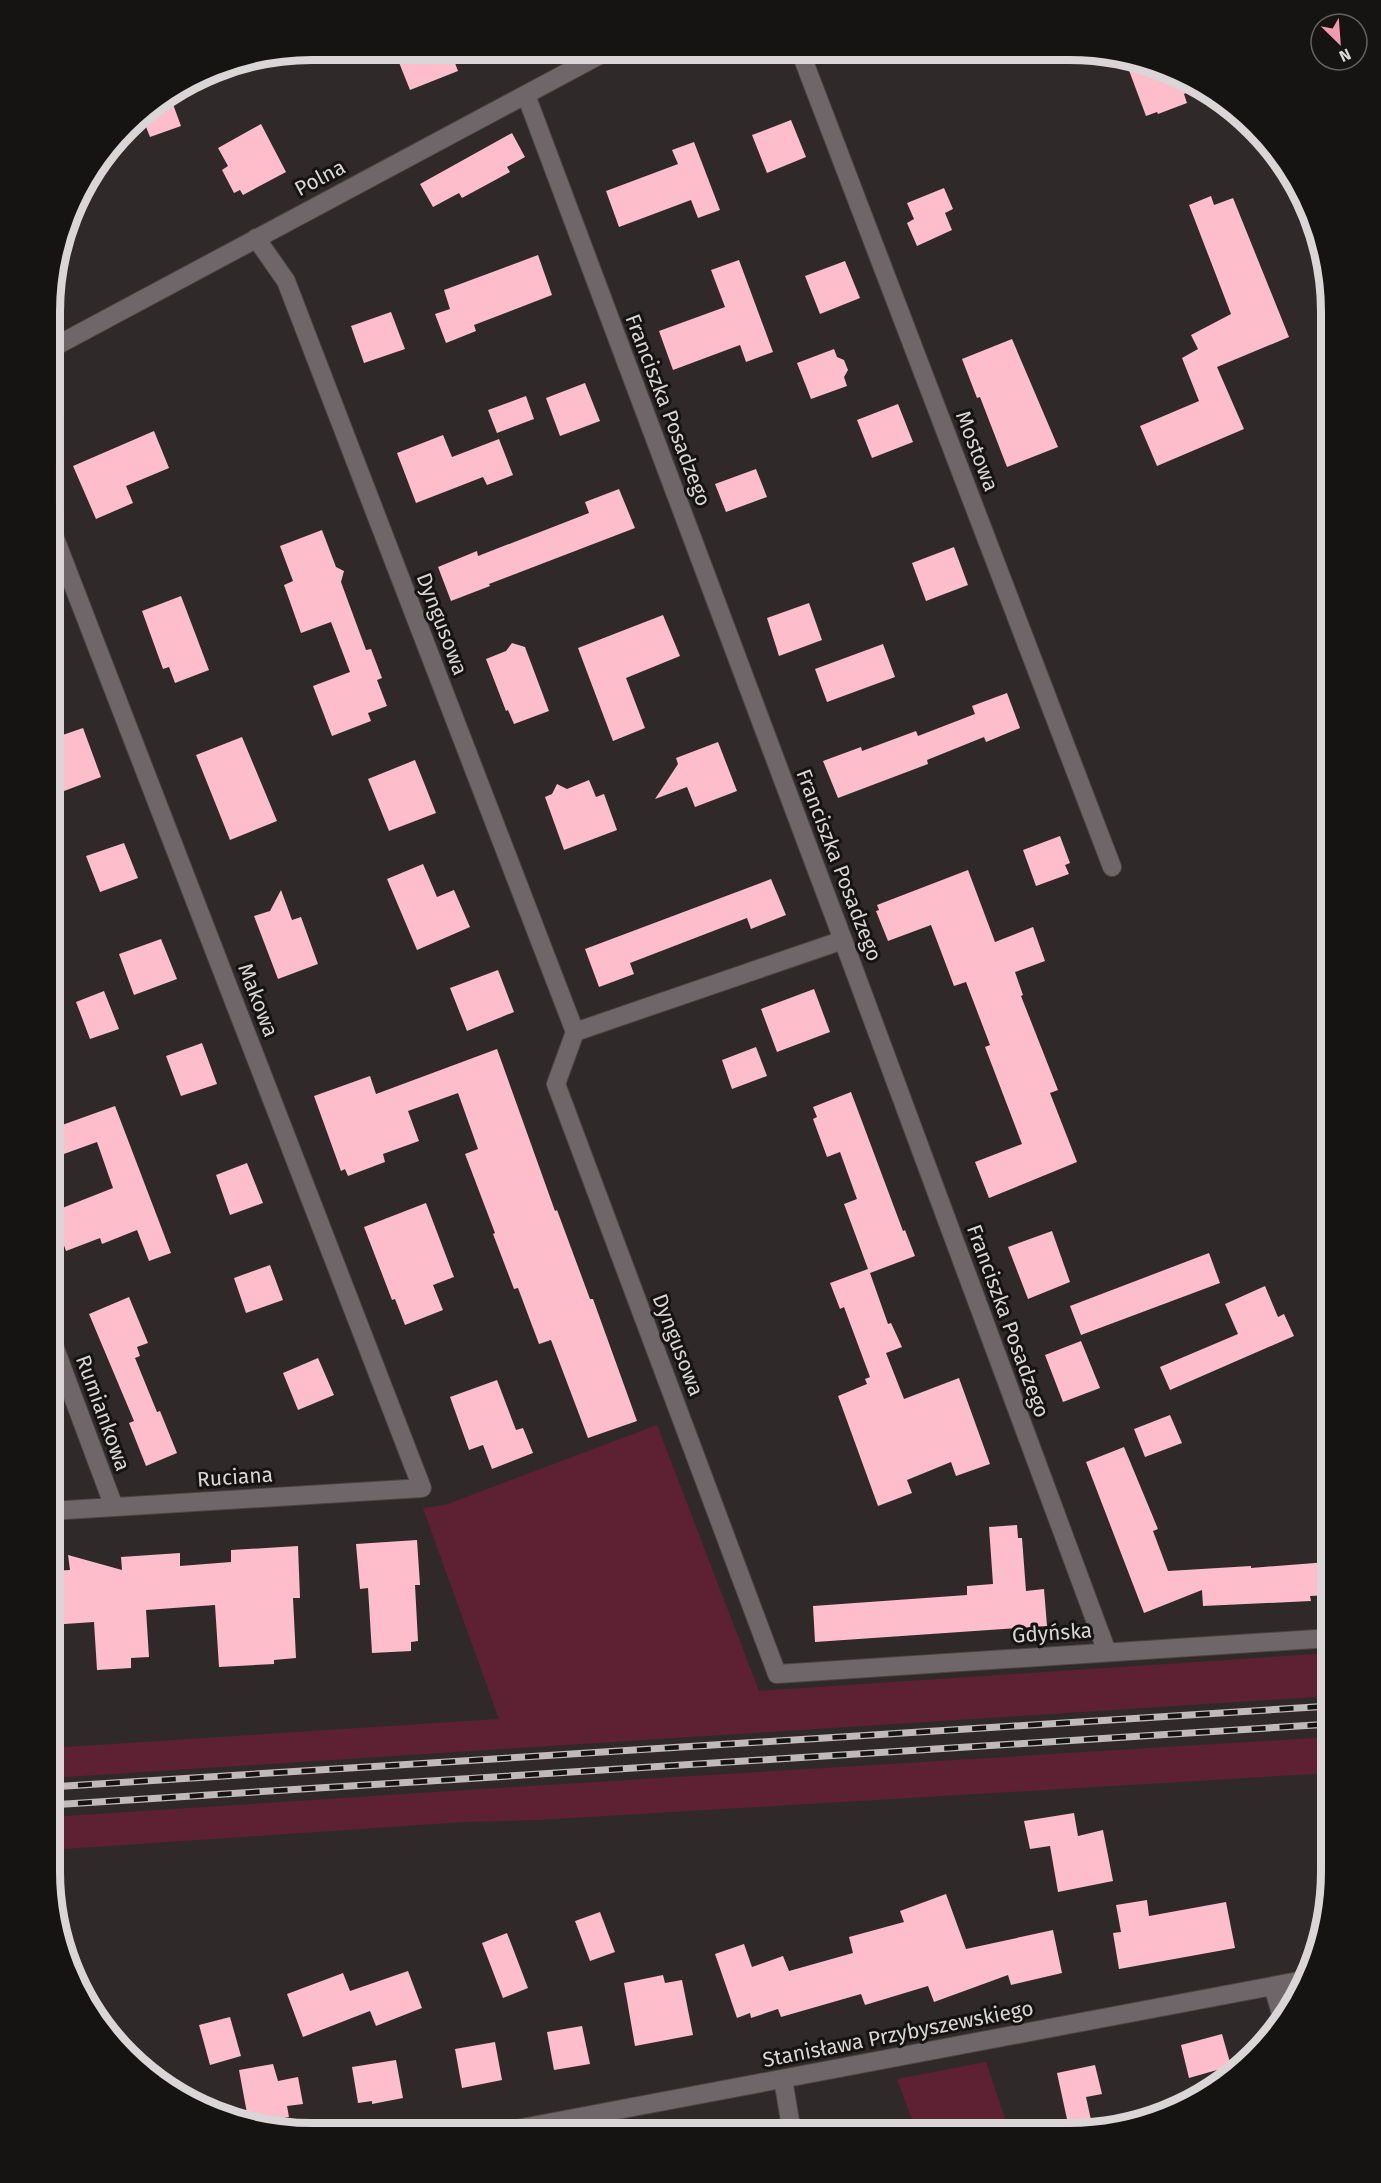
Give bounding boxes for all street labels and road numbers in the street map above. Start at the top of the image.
street label: Polna [290,154,350,202]
street label: Franciszka Posadzego [619,310,717,510]
street label: Mostowa [950,407,1004,495]
street label: Dyngusowa [411,569,473,679]
street label: Franciszka Posadzego [790,765,888,965]
street label: Makowa [232,959,284,1041]
street label: Franciszka Posadzego [961,1221,1055,1421]
street label: Dyngusowa [647,1290,709,1400]
street label: Rumiankowa [70,1351,136,1475]
street label: Ruciana [196,1461,274,1493]
street label: Gdyńska [1011,1617,1093,1649]
street label: Stanisława Przybyszewskiego [760,1995,1036,2073]

